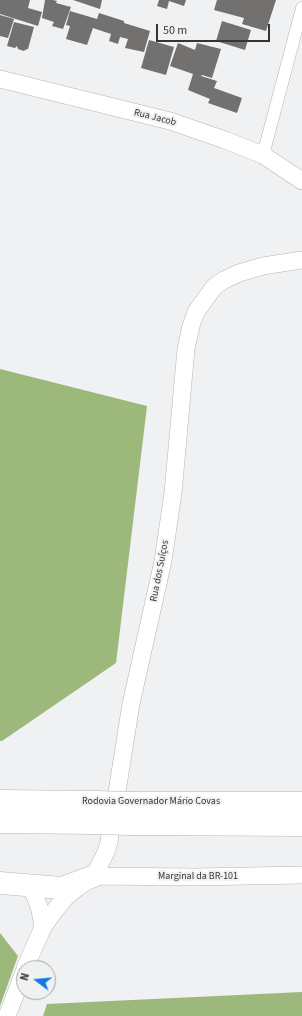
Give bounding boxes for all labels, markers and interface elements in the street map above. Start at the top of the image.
scale bar [158,16,272,42]
text: 50 m [163,22,187,39]
street label: Rua Jacob [133,107,177,129]
street label: Rua dos Suíços [148,539,172,603]
street label: Rodovia Governador Mário Covas [82,796,220,808]
street label: Marginal da BR-101 [158,871,238,883]
north arrow [16,960,56,1000]
text: N [17,971,33,982]

